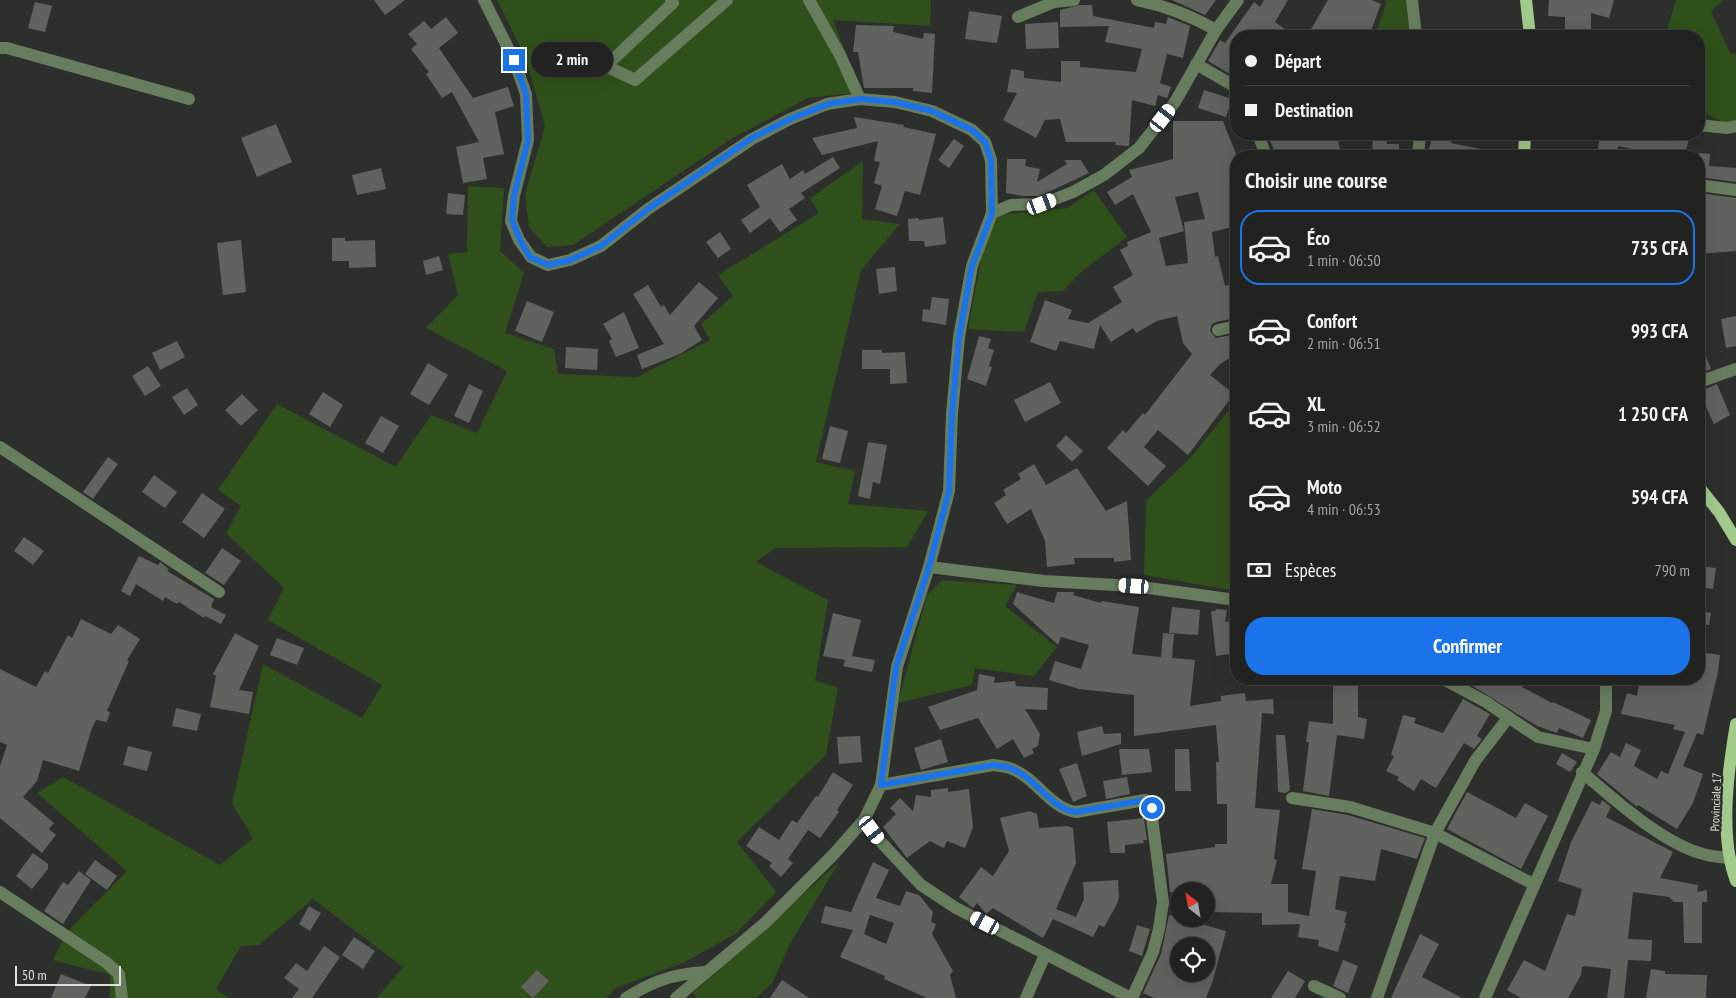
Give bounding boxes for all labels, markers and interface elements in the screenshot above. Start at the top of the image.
callout: 2 min [532,42,614,78]
route end [503,49,525,71]
text: 2 min [556,49,588,69]
text: Départ [1275,49,1321,73]
text: Destination [1275,98,1353,122]
car [1147,102,1178,134]
text: Choisir une course [1245,166,1387,194]
car [1025,192,1058,216]
icon: car [1247,225,1292,270]
text: Éco [1307,226,1330,250]
text: 735 CFA [1631,236,1688,260]
text: 1 min · 06:50 [1307,250,1381,270]
icon: car [1247,308,1292,353]
text: Confort [1307,309,1357,333]
text: 993 CFA [1631,319,1688,343]
text: 2 min · 06:51 [1307,333,1381,353]
icon: car [1247,391,1292,436]
text: XL [1307,392,1325,416]
text: 1 250 CFA [1618,402,1688,426]
text: 3 min · 06:52 [1307,416,1381,436]
icon: car [1247,474,1292,519]
text: Moto [1307,475,1342,499]
text: 594 CFA [1631,485,1688,509]
text: 4 min · 06:53 [1307,499,1381,519]
icon: cash [1245,556,1273,584]
text: Espèces [1285,558,1336,582]
text: 790 m [1655,560,1690,580]
car [1118,577,1149,595]
button: Confirmer [1245,617,1690,675]
street label: Provinciale 17 [1707,772,1724,832]
route start [1141,797,1163,819]
car [856,814,887,846]
north arrow [1170,882,1215,928]
map controls [1170,882,1215,982]
car [968,909,1001,937]
button: locate [1170,937,1215,982]
scale bar [15,963,121,986]
text: 50 m [22,966,47,984]

